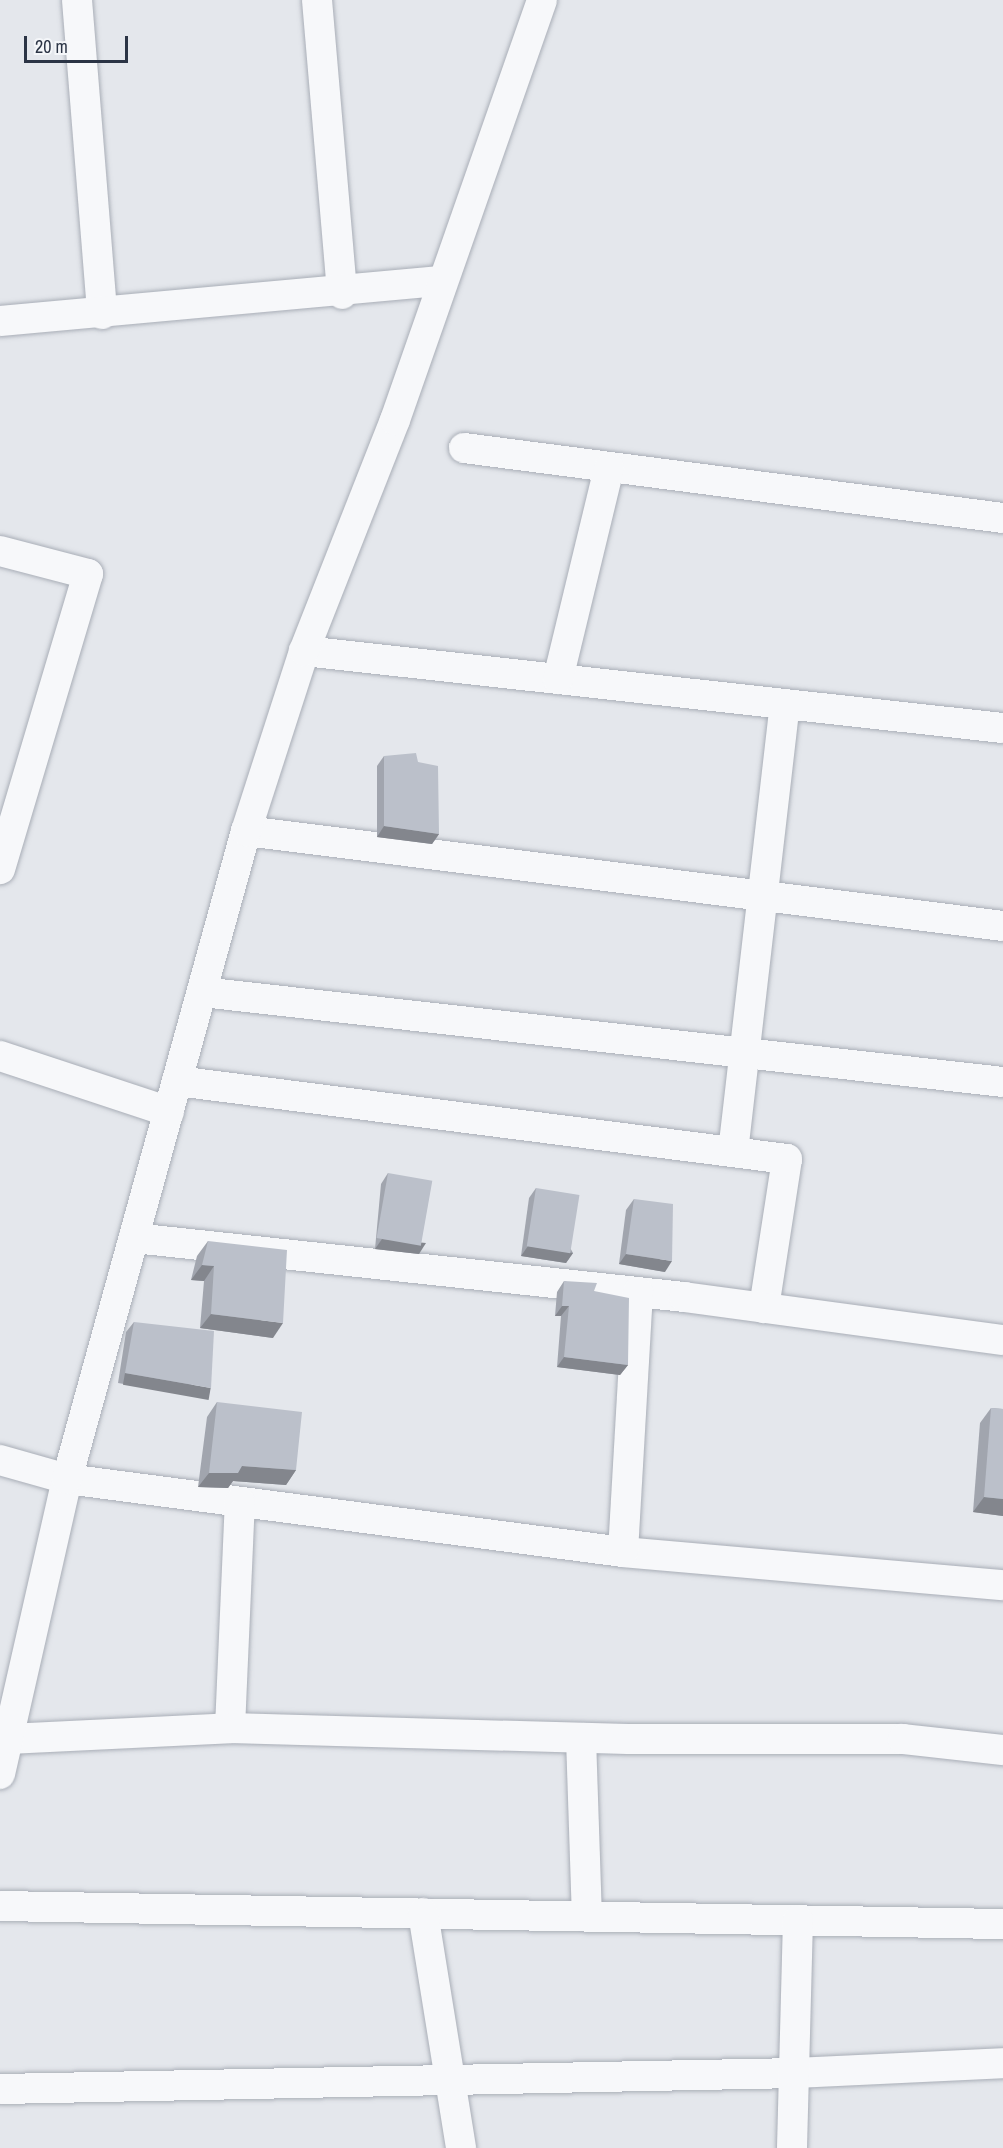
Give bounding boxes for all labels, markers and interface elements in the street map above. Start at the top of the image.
scale bar [27,24,130,62]
text: 20 m [35,34,68,59]

